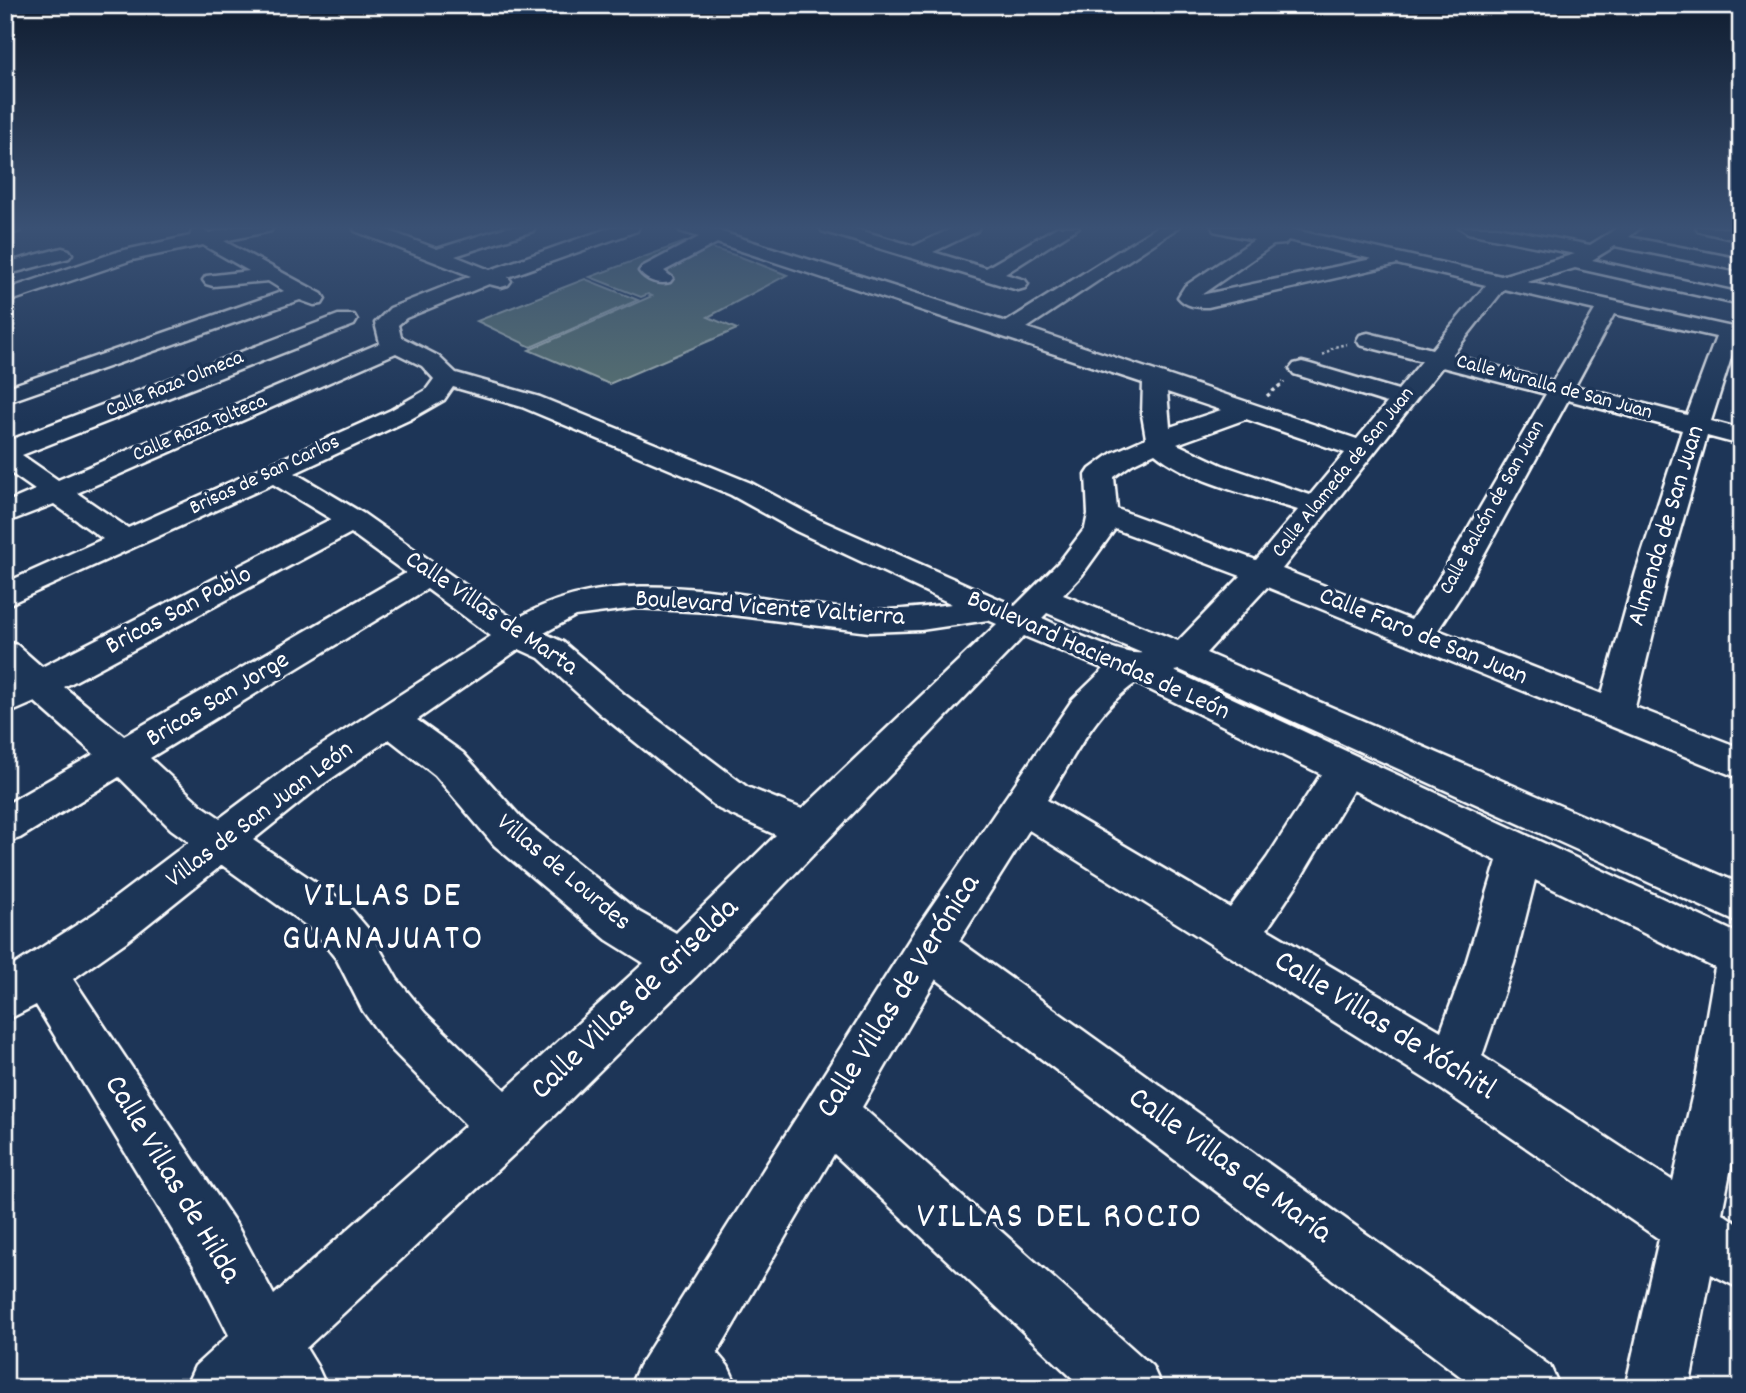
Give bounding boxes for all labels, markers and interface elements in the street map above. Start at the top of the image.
street label: Calle Raza Olmeca [102,343,249,426]
street label: Calle Muralla de San Juan [1453,347,1655,429]
street label: Calle Alameda de San Juan [1265,381,1423,565]
street label: Calle Raza Tolteca [128,387,273,471]
street label: Calle Balcón de San Juan [1433,415,1553,601]
street label: Almenda de San Juan [1619,421,1715,631]
street label: Brisas de San Carlos [185,428,345,524]
street label: Calle Villas de Marta [397,542,586,686]
street label: Bricas San Pablo [99,557,259,665]
street label: Calle Faro de San Juan [1313,578,1533,696]
street label: Boulevard Vicente Valtierra [634,581,907,637]
street label: Boulevard Haciendas de León [961,581,1235,731]
street label: Bricas San Jorge [139,643,297,757]
street label: Villas de San Juan León [158,732,362,898]
street label: Villas de Lourdes [488,805,638,941]
street label: Calle Villas de Verónica [806,865,994,1128]
district label: VILLAS DE GUANAJUATO [282,871,484,967]
street label: Calle Villas de Griselda [521,887,752,1112]
street label: Calle Villas de Xóchitl [1264,940,1504,1114]
street label: Calle Villas de Hilda [90,1067,252,1294]
street label: Calle Villas de María [1117,1077,1341,1258]
district label: VILLAS DEL ROCIO [917,1192,1203,1245]

